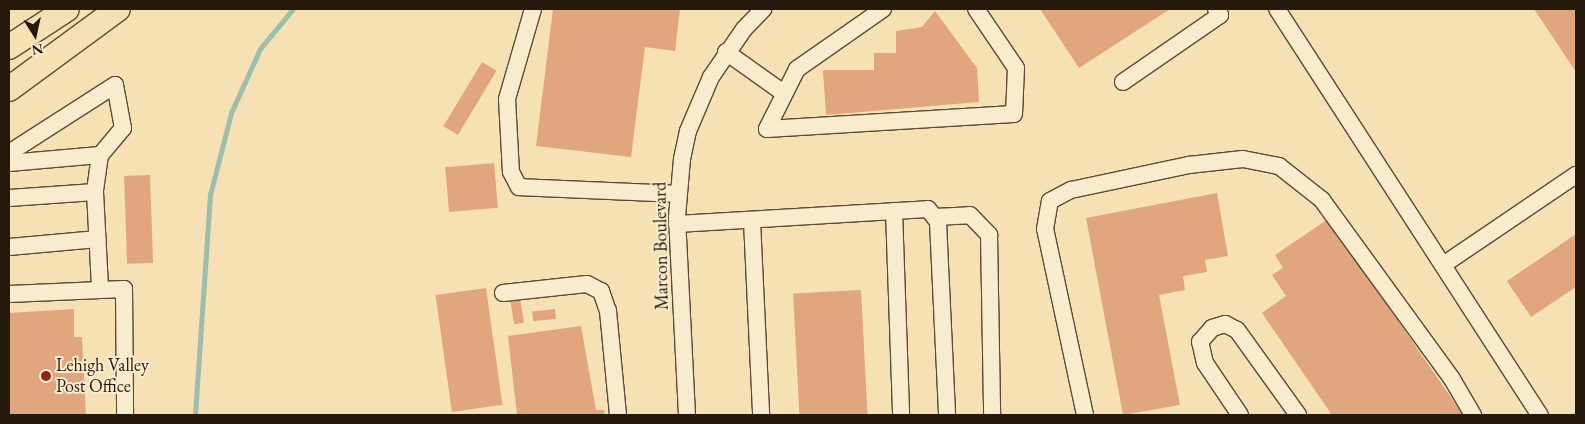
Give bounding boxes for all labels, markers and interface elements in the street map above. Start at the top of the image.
north arrow [10,10,60,60]
text: N [30,40,45,60]
street label: Marcon Boulevard [649,182,673,310]
place label: Lehigh Valley Post Office [56,355,149,398]
marker: Lehigh Valley Post Office [40,370,52,382]

